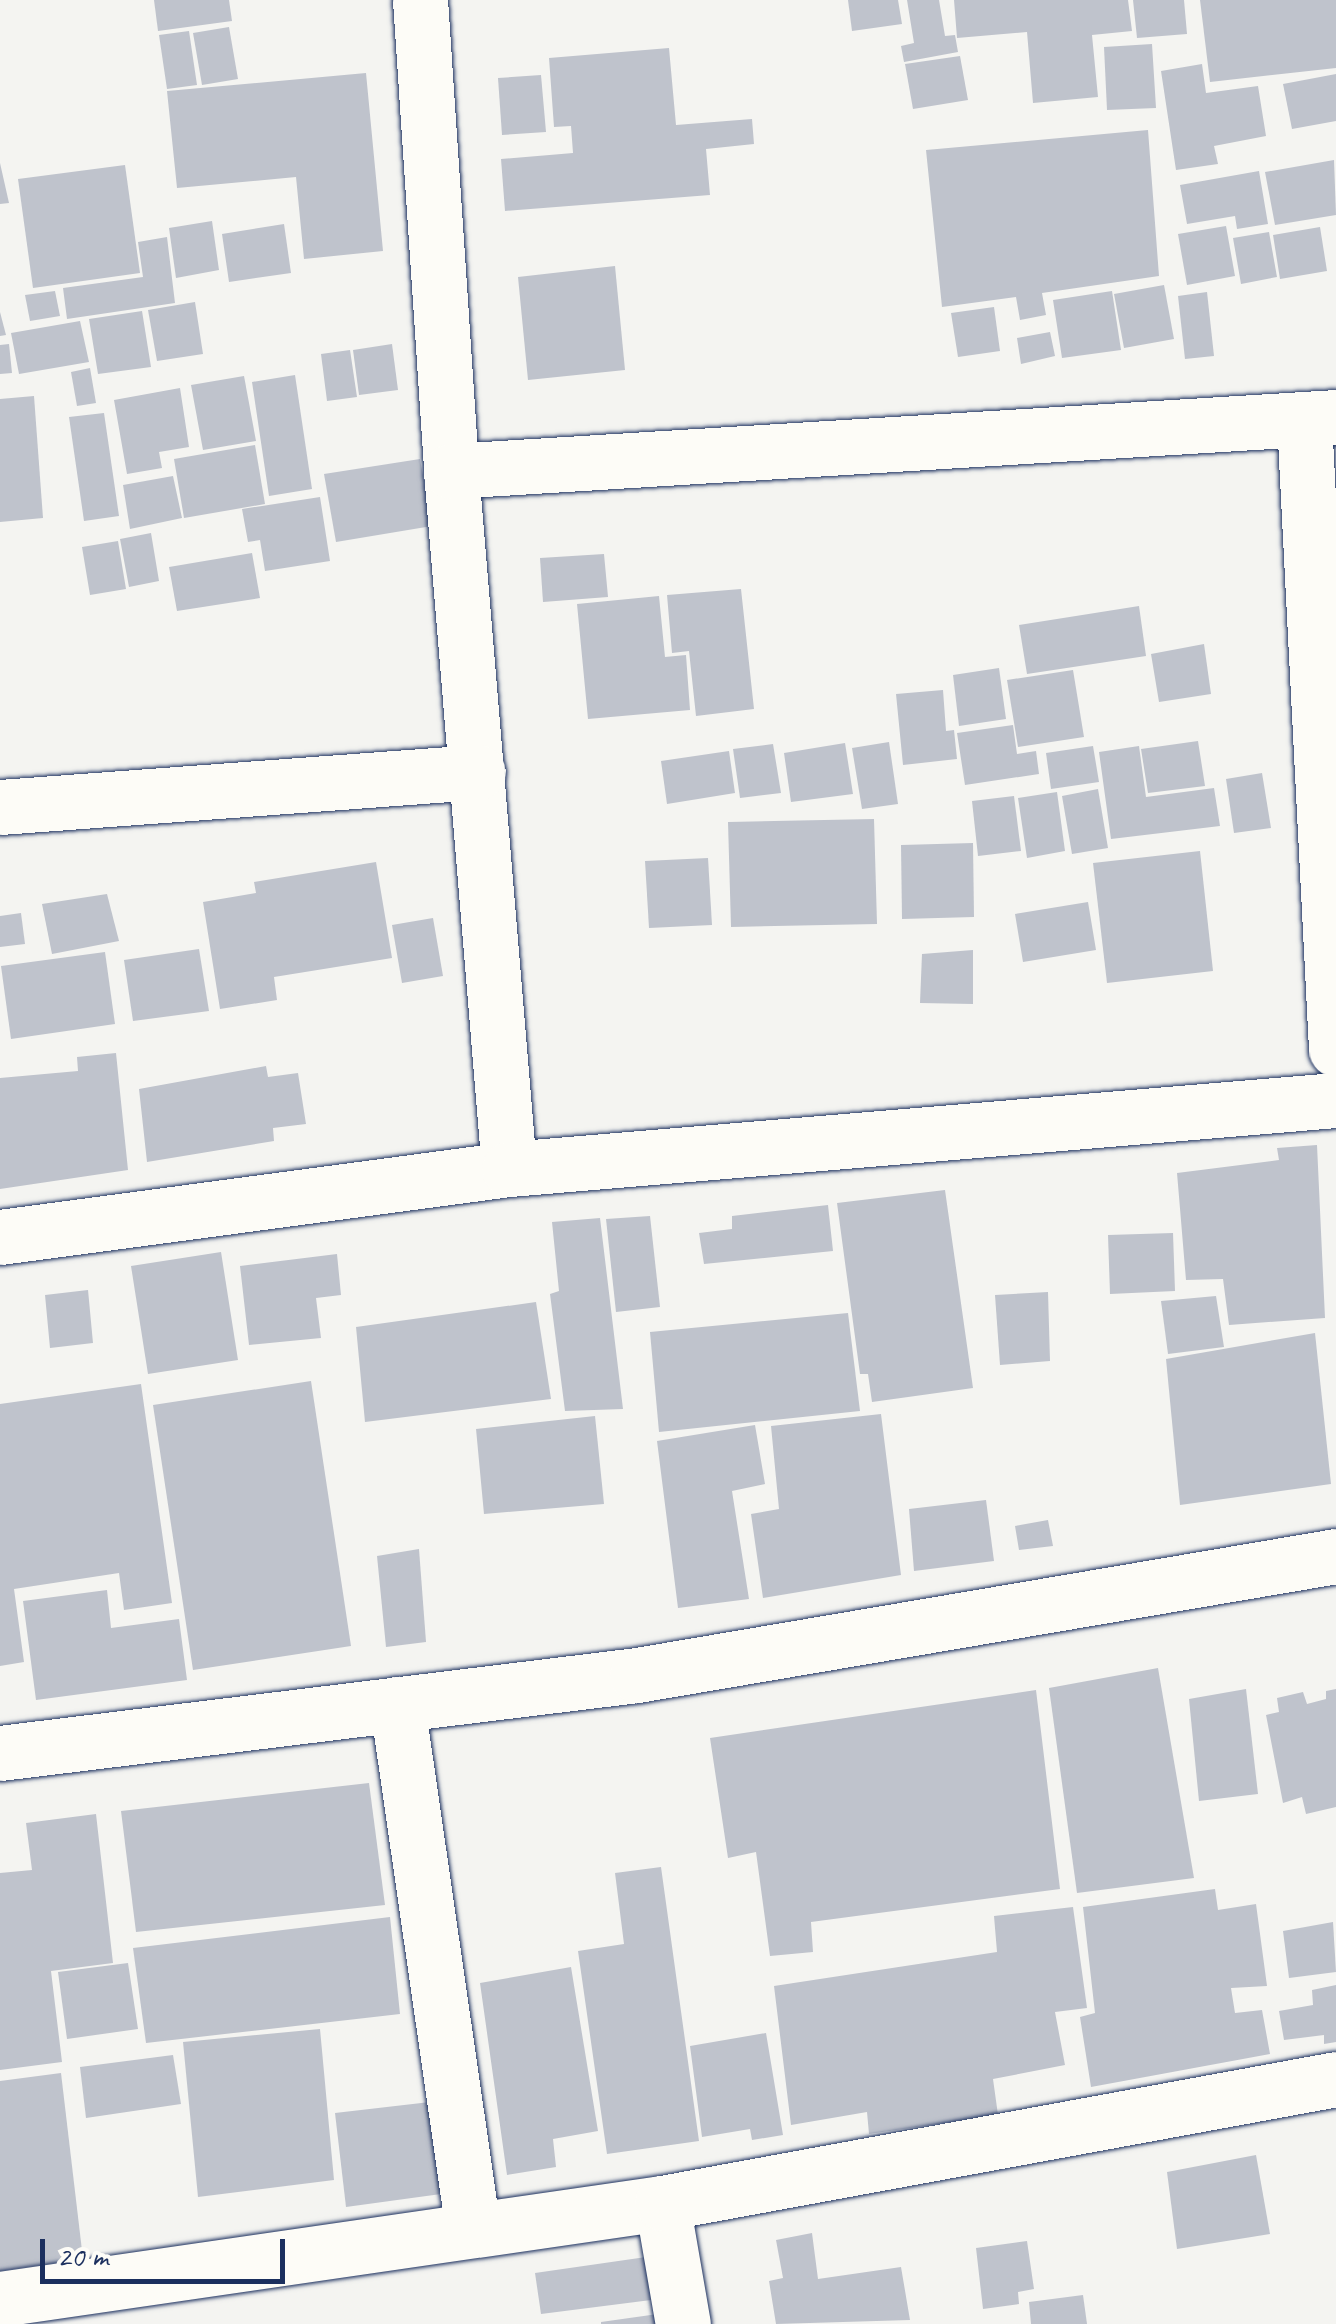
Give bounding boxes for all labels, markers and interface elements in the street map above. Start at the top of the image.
scale bar [45,2219,290,2281]
text: 20 m [57,2237,108,2275]

